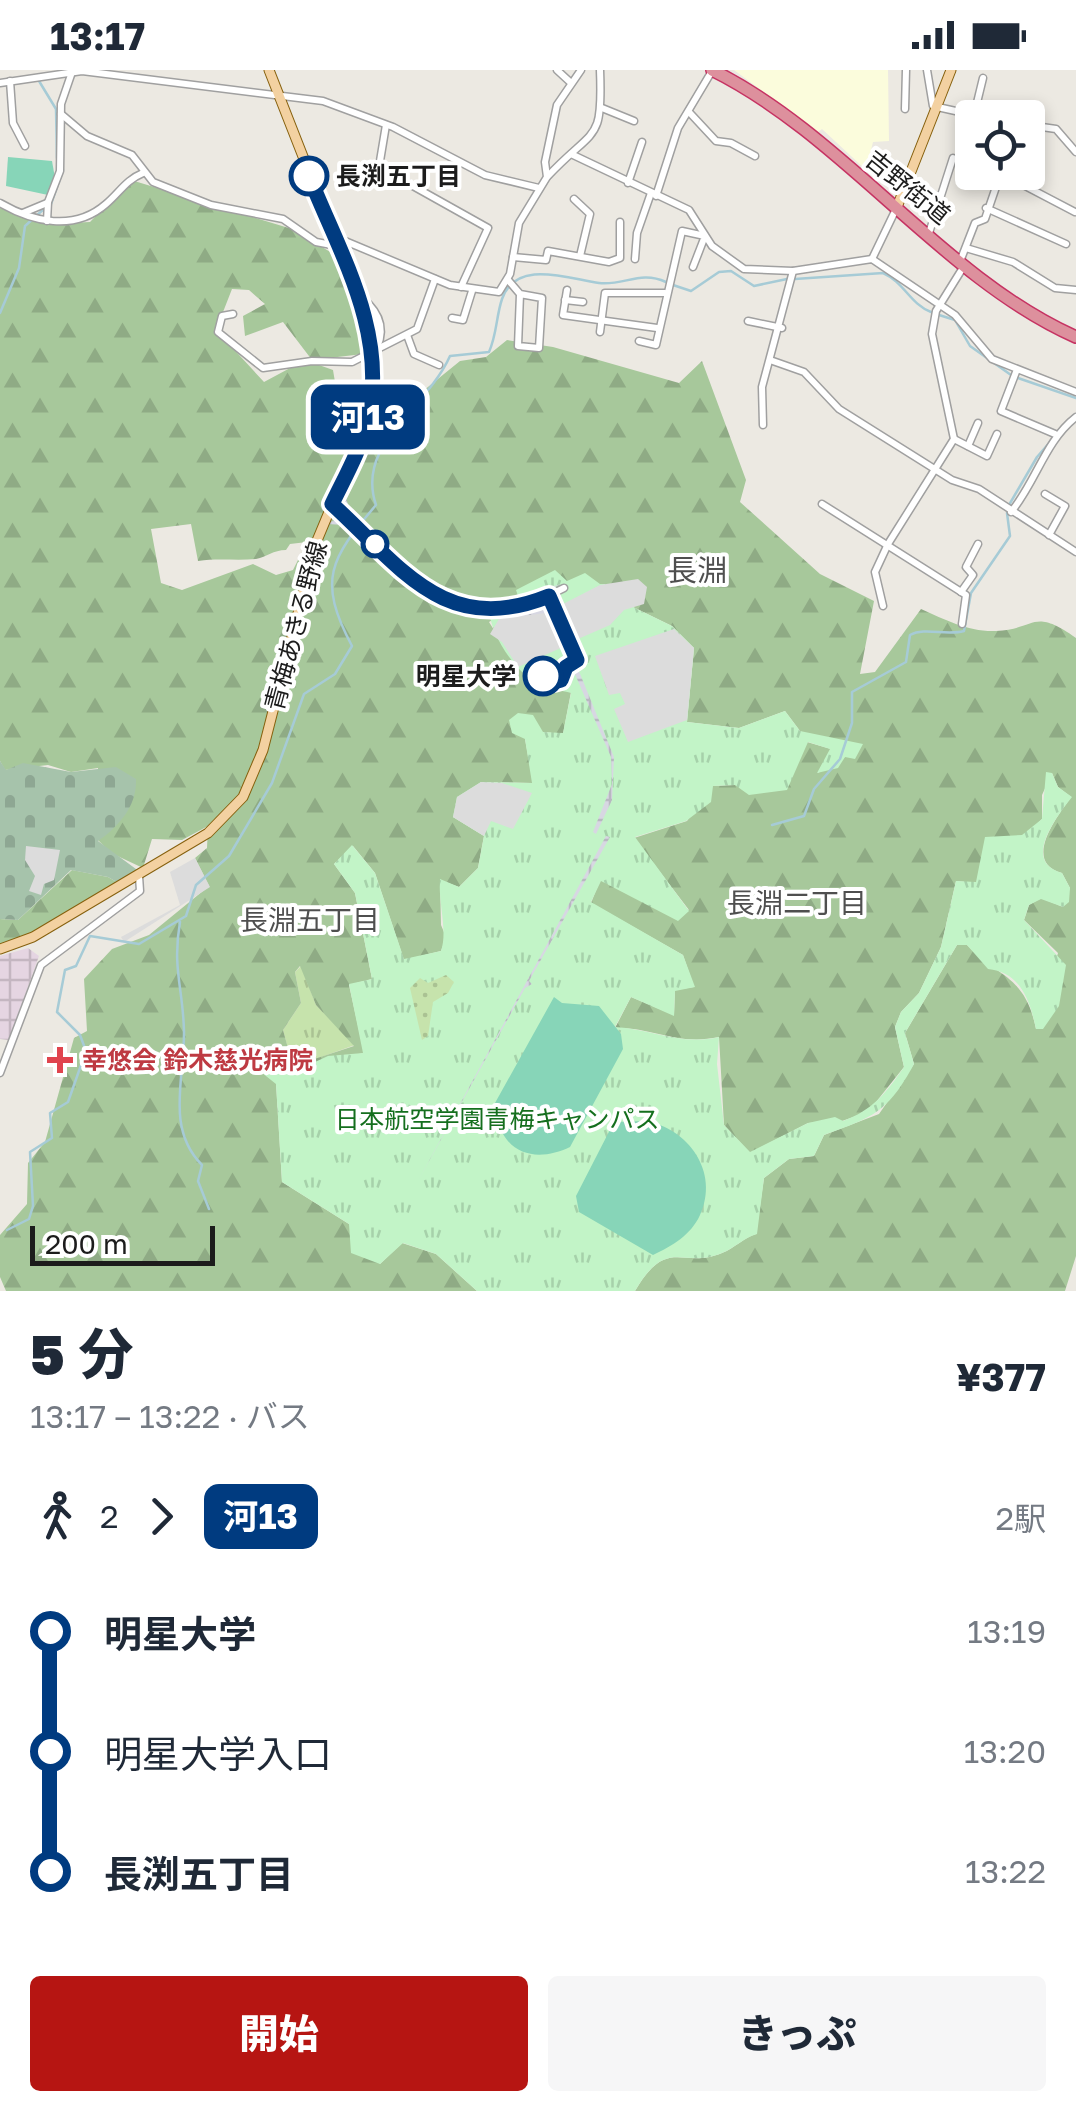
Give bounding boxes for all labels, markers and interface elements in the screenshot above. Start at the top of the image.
text: 13:17 [50,13,145,58]
map controls [955,100,1045,190]
button: locate [955,100,1045,190]
street label: 吉野街道 [860,143,957,230]
marker: 長渕五丁目 [290,157,328,195]
place label: 長渕五丁目 [336,160,461,191]
line badge: 河13 [310,384,426,450]
text: 河13 [331,396,405,438]
unlabelled marker [362,531,388,557]
street label: 青梅あきる野線 [258,538,333,714]
district label: 長淵 [667,552,727,588]
marker: 明星大学 [524,657,562,695]
place label: 明星大学 [416,660,516,691]
district label: 長淵二丁目 [727,886,867,919]
district label: 長淵五丁目 [240,903,380,936]
place label: 幸悠会 鈴木慈光病院 [82,1044,313,1075]
marker: 幸悠会 鈴木慈光病院 [47,1047,73,1073]
park label: 日本航空学園青梅キャンパス [334,1103,660,1134]
scale bar [30,1221,215,1266]
text: 200 m [45,1227,128,1260]
text: 5 分 [30,1320,133,1386]
text: ¥377 [956,1354,1046,1399]
text: 13:17 – 13:22 · バス [30,1397,310,1435]
icon: walk [30,1489,85,1544]
icon: forward [134,1489,189,1544]
text: 河13 [224,1495,298,1537]
text: 2 [100,1497,119,1535]
text: 2駅 [995,1499,1046,1537]
text: 明星大学 [104,1611,256,1656]
text: 13:19 [967,1612,1046,1650]
text: 明星大学入口 [104,1731,332,1776]
text: 13:20 [964,1732,1046,1770]
text: 長渕五丁目 [104,1851,294,1896]
text: 13:22 [965,1852,1046,1890]
button: 開始 [30,1976,528,2091]
button: きっぷ [548,1976,1046,2091]

